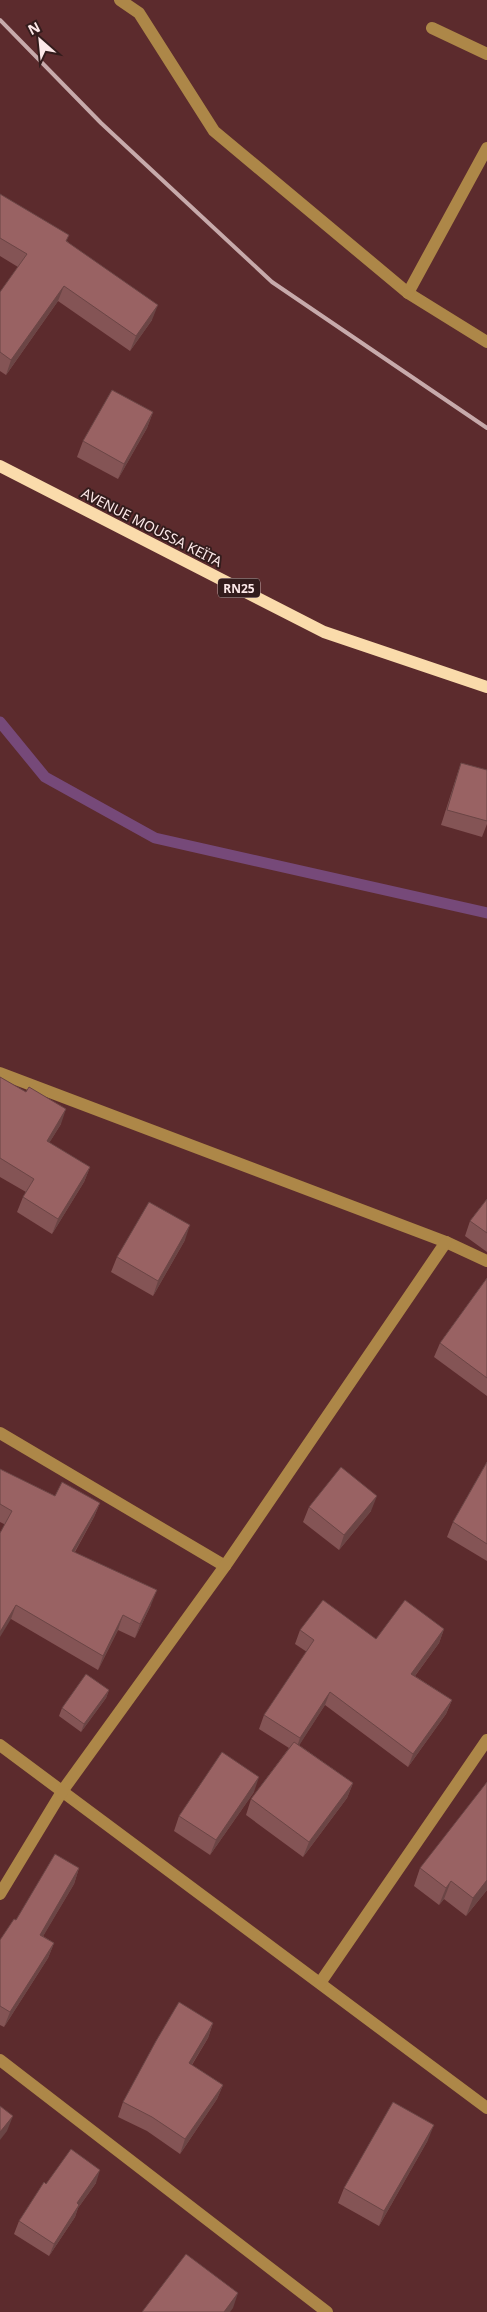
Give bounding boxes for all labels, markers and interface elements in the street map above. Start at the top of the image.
north arrow [15,15,65,65]
text: N [24,17,43,39]
street label: AVENUE MOUSSA KEÏTA [78,483,226,571]
road number: RN25 [218,578,260,598]

